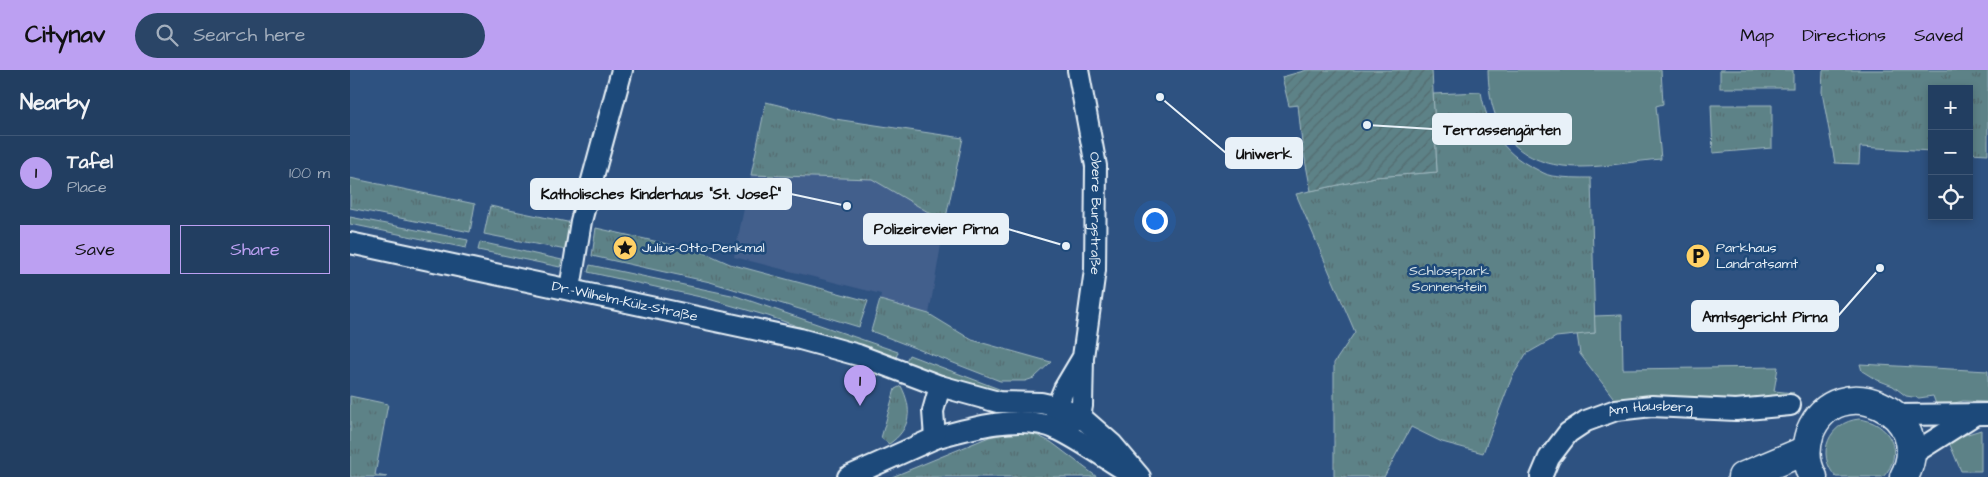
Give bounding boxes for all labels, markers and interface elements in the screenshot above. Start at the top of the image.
search box [135,13,485,58]
text: Citynav [25,18,105,52]
icon: search [153,21,181,49]
text: Search here [193,22,305,49]
text: Map [1740,23,1774,48]
text: Directions [1802,23,1886,48]
text: Saved [1914,23,1963,48]
map controls [1928,85,1973,220]
button: + [1928,85,1973,130]
text: Nearby [20,88,90,117]
callout: Terrassengärten [1433,114,1571,144]
text: Terrassengärten [1442,120,1561,143]
button: − [1928,130,1973,175]
callout: Uniwerk [1226,138,1302,168]
text: Uniwerk [1236,144,1293,165]
text: Tafel [67,149,113,176]
street label: Obere Burgstraße [1084,150,1106,276]
text: 1 [35,162,37,184]
text: 100 m [289,162,330,184]
button: locate [1928,175,1973,220]
text: Place [67,176,107,198]
callout: Katholisches Kinderhaus "St. Josef" [531,179,791,209]
text: Katholisches Kinderhaus "St. Josef" [541,184,782,205]
your location [1142,208,1168,234]
callout: Polizeirevier Pirna [864,214,1008,244]
text: Polizeirevier Pirna [874,219,999,240]
button: Save [20,225,170,274]
button: Share [180,225,330,274]
place icon: Julius-Otto-Denkmal [612,235,638,261]
place label: Julius-Otto-Denkmal [642,238,765,258]
place label: Parkhaus Landratsamt [1716,238,1799,274]
parking icon: Parkhaus Landratsamt [1685,243,1711,269]
park label: Schlosspark Sonnenstein [1409,261,1489,297]
street label: Dr.-Wilhelm-Külz-Straße [550,276,700,327]
callout: Amtsgericht Pirna [1692,301,1838,331]
text: Amtsgericht Pirna [1702,307,1828,330]
pin: 1 [844,365,876,406]
street label: Am Hausberg [1605,396,1693,422]

